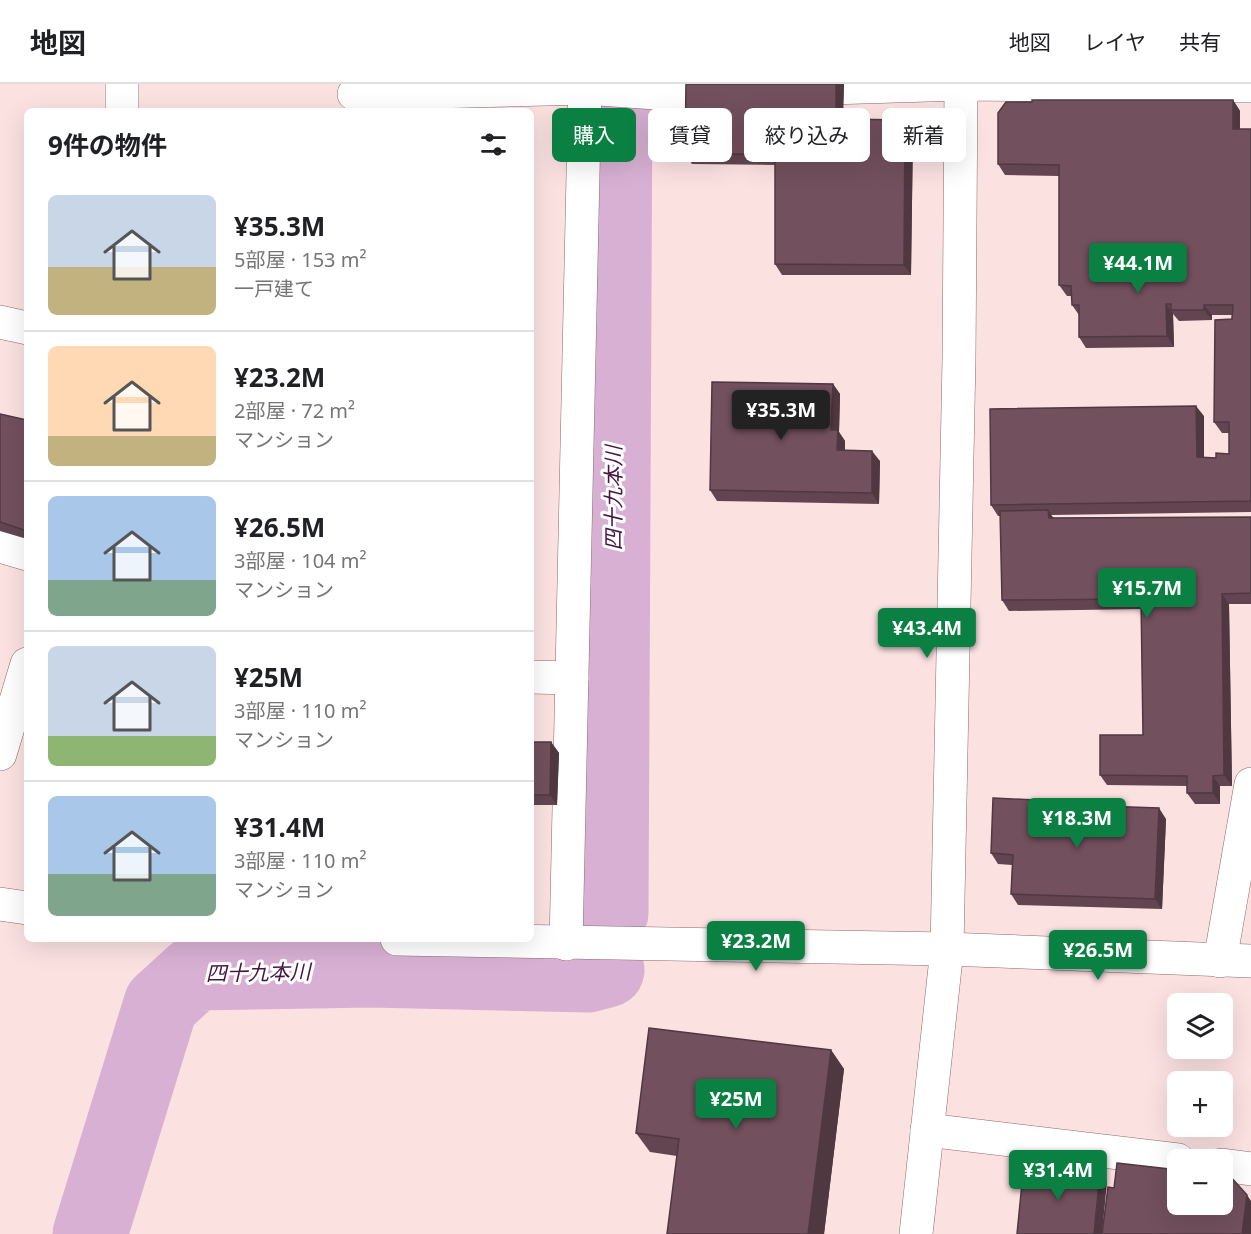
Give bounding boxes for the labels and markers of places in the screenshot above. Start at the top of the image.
pin: ¥44.1M [1089,243,1187,294]
pin: ¥35.3M [732,390,830,441]
pin: ¥15.7M [1098,568,1196,619]
pin: ¥43.4M [878,608,976,659]
pin: ¥18.3M [1028,798,1126,849]
pin: ¥23.2M [707,921,805,972]
pin: ¥26.5M [1049,930,1147,981]
pin: ¥25M [700,1079,772,1130]
pin: ¥31.4M [1009,1150,1107,1201]

